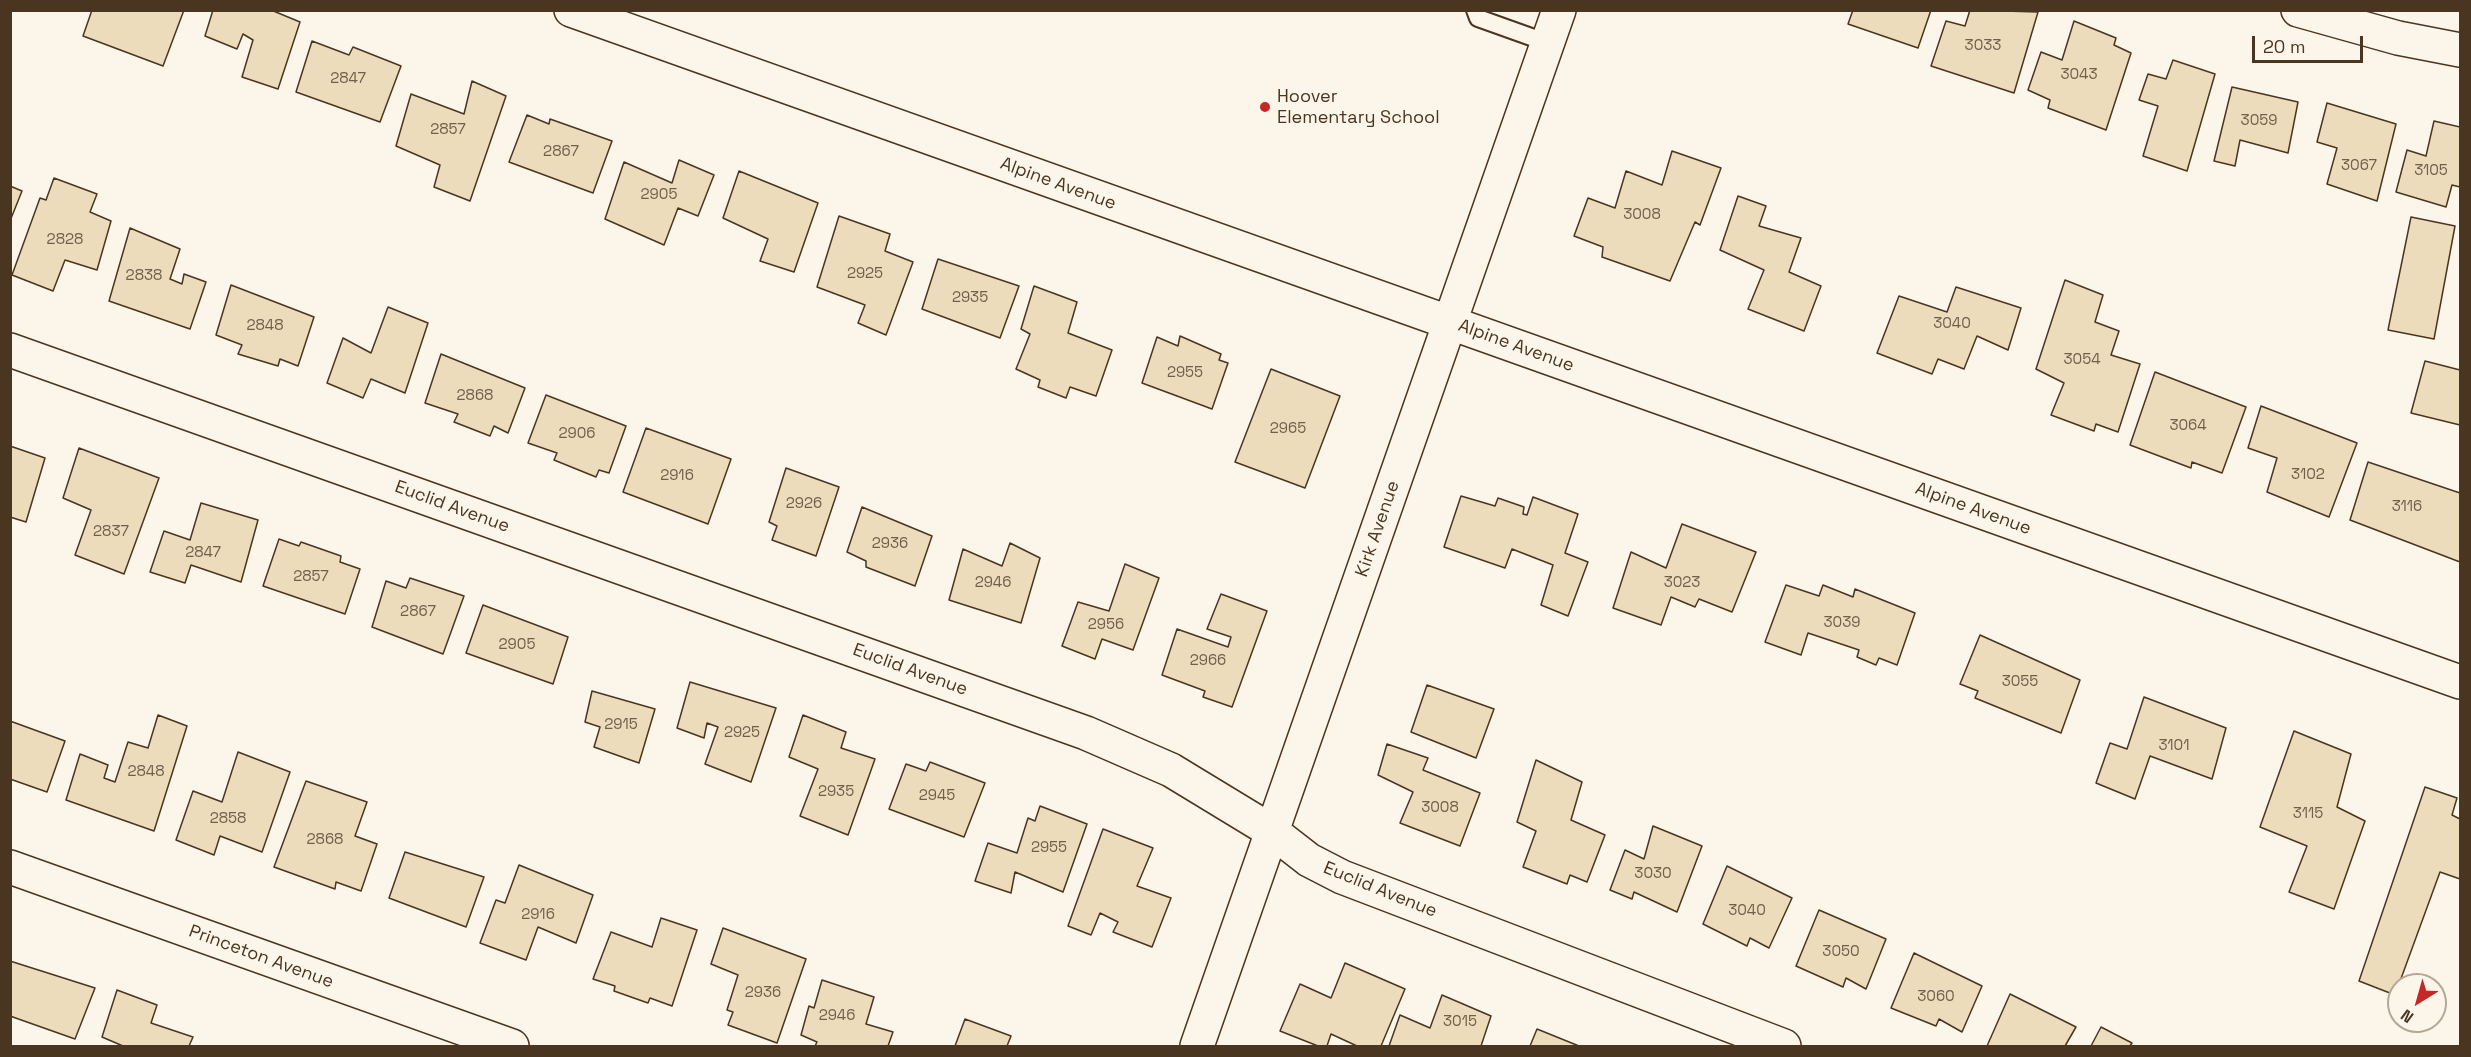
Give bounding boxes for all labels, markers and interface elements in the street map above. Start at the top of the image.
scale bar [2255,24,2366,62]
text: 20 m [2263,35,2306,58]
house number: 3033 [1965,37,2001,55]
house number: 3043 [2060,66,2098,84]
house number: 2847 [330,70,366,88]
place label: Hoover Elementary School [1277,86,1440,128]
marker: Hoover Elementary School [1258,100,1272,114]
house number: 3059 [2241,112,2277,130]
house number: 2857 [430,121,466,139]
house number: 2867 [543,143,579,161]
street label: Alpine Avenue [997,153,1119,215]
house number: 3067 [2341,157,2377,175]
house number: 3105 [2414,162,2448,180]
house number: 2905 [641,186,677,204]
house number: 3008 [1623,206,1661,224]
house number: 2828 [47,231,83,249]
house number: 2925 [847,265,883,283]
house number: 2838 [126,267,162,285]
house number: 2935 [952,289,988,307]
street label: Alpine Avenue [1455,315,1577,377]
house number: 3040 [1933,315,1971,333]
house number: 2848 [246,317,284,335]
house number: 3054 [2063,351,2101,369]
house number: 2955 [1167,364,1203,382]
house number: 2868 [457,387,493,405]
house number: 3064 [2169,417,2207,435]
house number: 2965 [1270,420,1306,438]
house number: 2906 [559,425,595,443]
house number: 3102 [2291,466,2325,484]
house number: 2916 [660,467,694,485]
street label: Euclid Avenue [392,476,512,538]
street label: Kirk Avenue [1352,478,1404,580]
street label: Alpine Avenue [1912,478,2034,540]
house number: 2926 [786,495,822,513]
house number: 3116 [2392,498,2422,516]
house number: 2837 [93,523,129,541]
house number: 2936 [872,535,908,553]
house number: 2847 [185,544,221,562]
house number: 2857 [293,568,329,586]
house number: 2946 [975,574,1011,592]
house number: 3023 [1664,574,1700,592]
house number: 2867 [400,603,436,621]
house number: 3039 [1824,614,1860,632]
house number: 2956 [1088,616,1124,634]
house number: 2905 [499,636,535,654]
street label: Euclid Avenue [850,639,970,701]
house number: 2966 [1190,652,1226,670]
house number: 3055 [2002,673,2038,691]
house number: 2915 [604,716,638,734]
house number: 2925 [724,724,760,742]
house number: 3101 [2159,737,2189,755]
house number: 2848 [127,763,165,781]
house number: 2935 [818,783,854,801]
house number: 2945 [919,787,955,805]
house number: 3008 [1421,799,1459,817]
house number: 3115 [2293,805,2323,823]
house number: 2858 [210,810,246,828]
house number: 2868 [307,831,343,849]
house number: 2955 [1031,839,1067,857]
street label: Euclid Avenue [1320,857,1440,923]
house number: 3030 [1634,865,1672,883]
house number: 3040 [1728,902,1766,920]
house number: 2916 [521,906,555,924]
street label: Princeton Avenue [186,921,336,993]
house number: 3050 [1822,943,1860,961]
north arrow [2387,973,2447,1033]
house number: 2936 [745,984,781,1002]
house number: 3060 [1917,988,1955,1006]
text: N [2396,1005,2418,1028]
house number: 2946 [819,1007,855,1025]
house number: 3015 [1443,1013,1477,1031]

